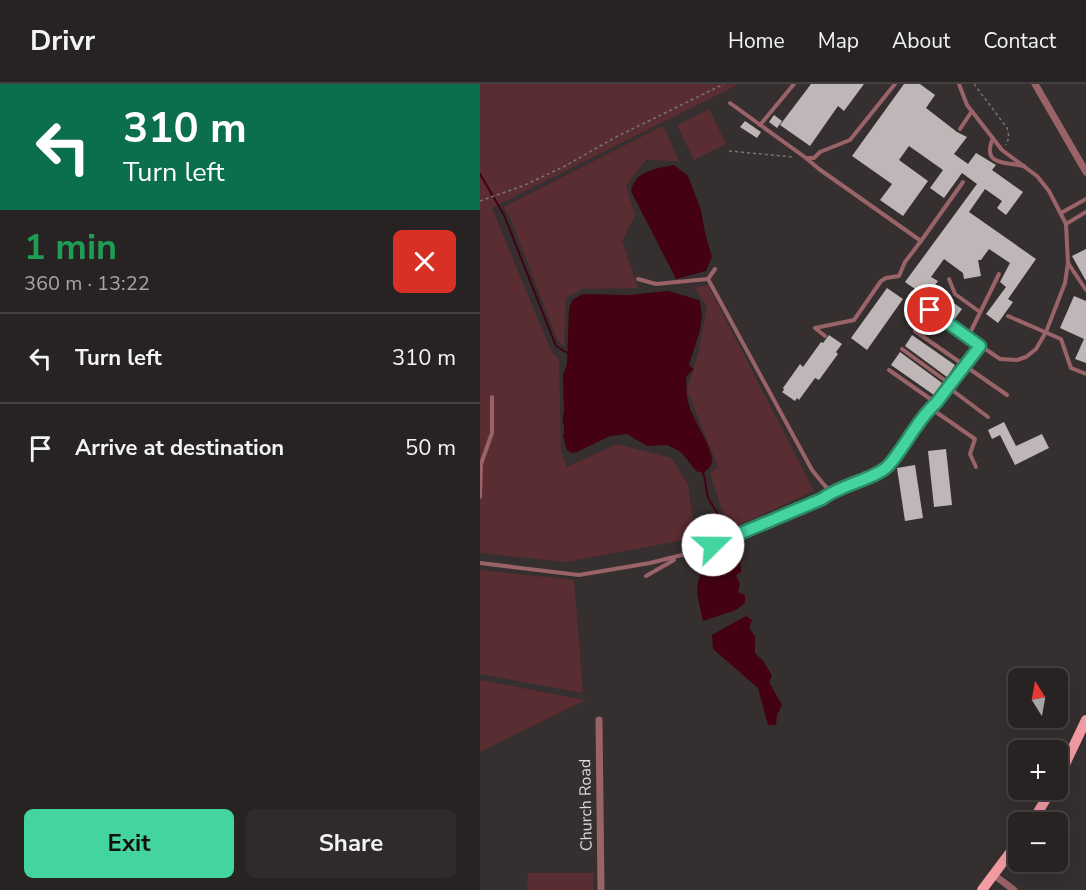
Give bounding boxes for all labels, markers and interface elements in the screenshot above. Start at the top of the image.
text: Drivr [30,22,95,60]
text: Home [728,27,785,55]
text: Map [818,27,859,55]
text: About [892,27,950,55]
text: Contact [983,27,1056,55]
text: 310 m [123,100,247,157]
icon: left [24,108,102,186]
text: Turn left [123,154,224,191]
text: 1 min [24,223,117,272]
button: close [393,230,456,293]
text: 360 m · 13:22 [24,270,150,297]
pin [904,284,955,335]
icon: arrive [913,293,946,326]
icon: left [24,342,57,375]
text: Turn left [75,343,162,373]
text: 310 m [392,343,456,373]
icon: arrive [24,432,57,465]
text: Arrive at destination [75,433,284,463]
text: 50 m [405,433,456,463]
position arrow [681,513,745,577]
north arrow [1008,668,1068,728]
map controls [1008,668,1068,872]
button: + [1008,740,1068,800]
street label: Church Road [574,759,598,851]
button: Exit [24,809,234,878]
button: Share [246,809,456,878]
button: − [1008,812,1068,872]

